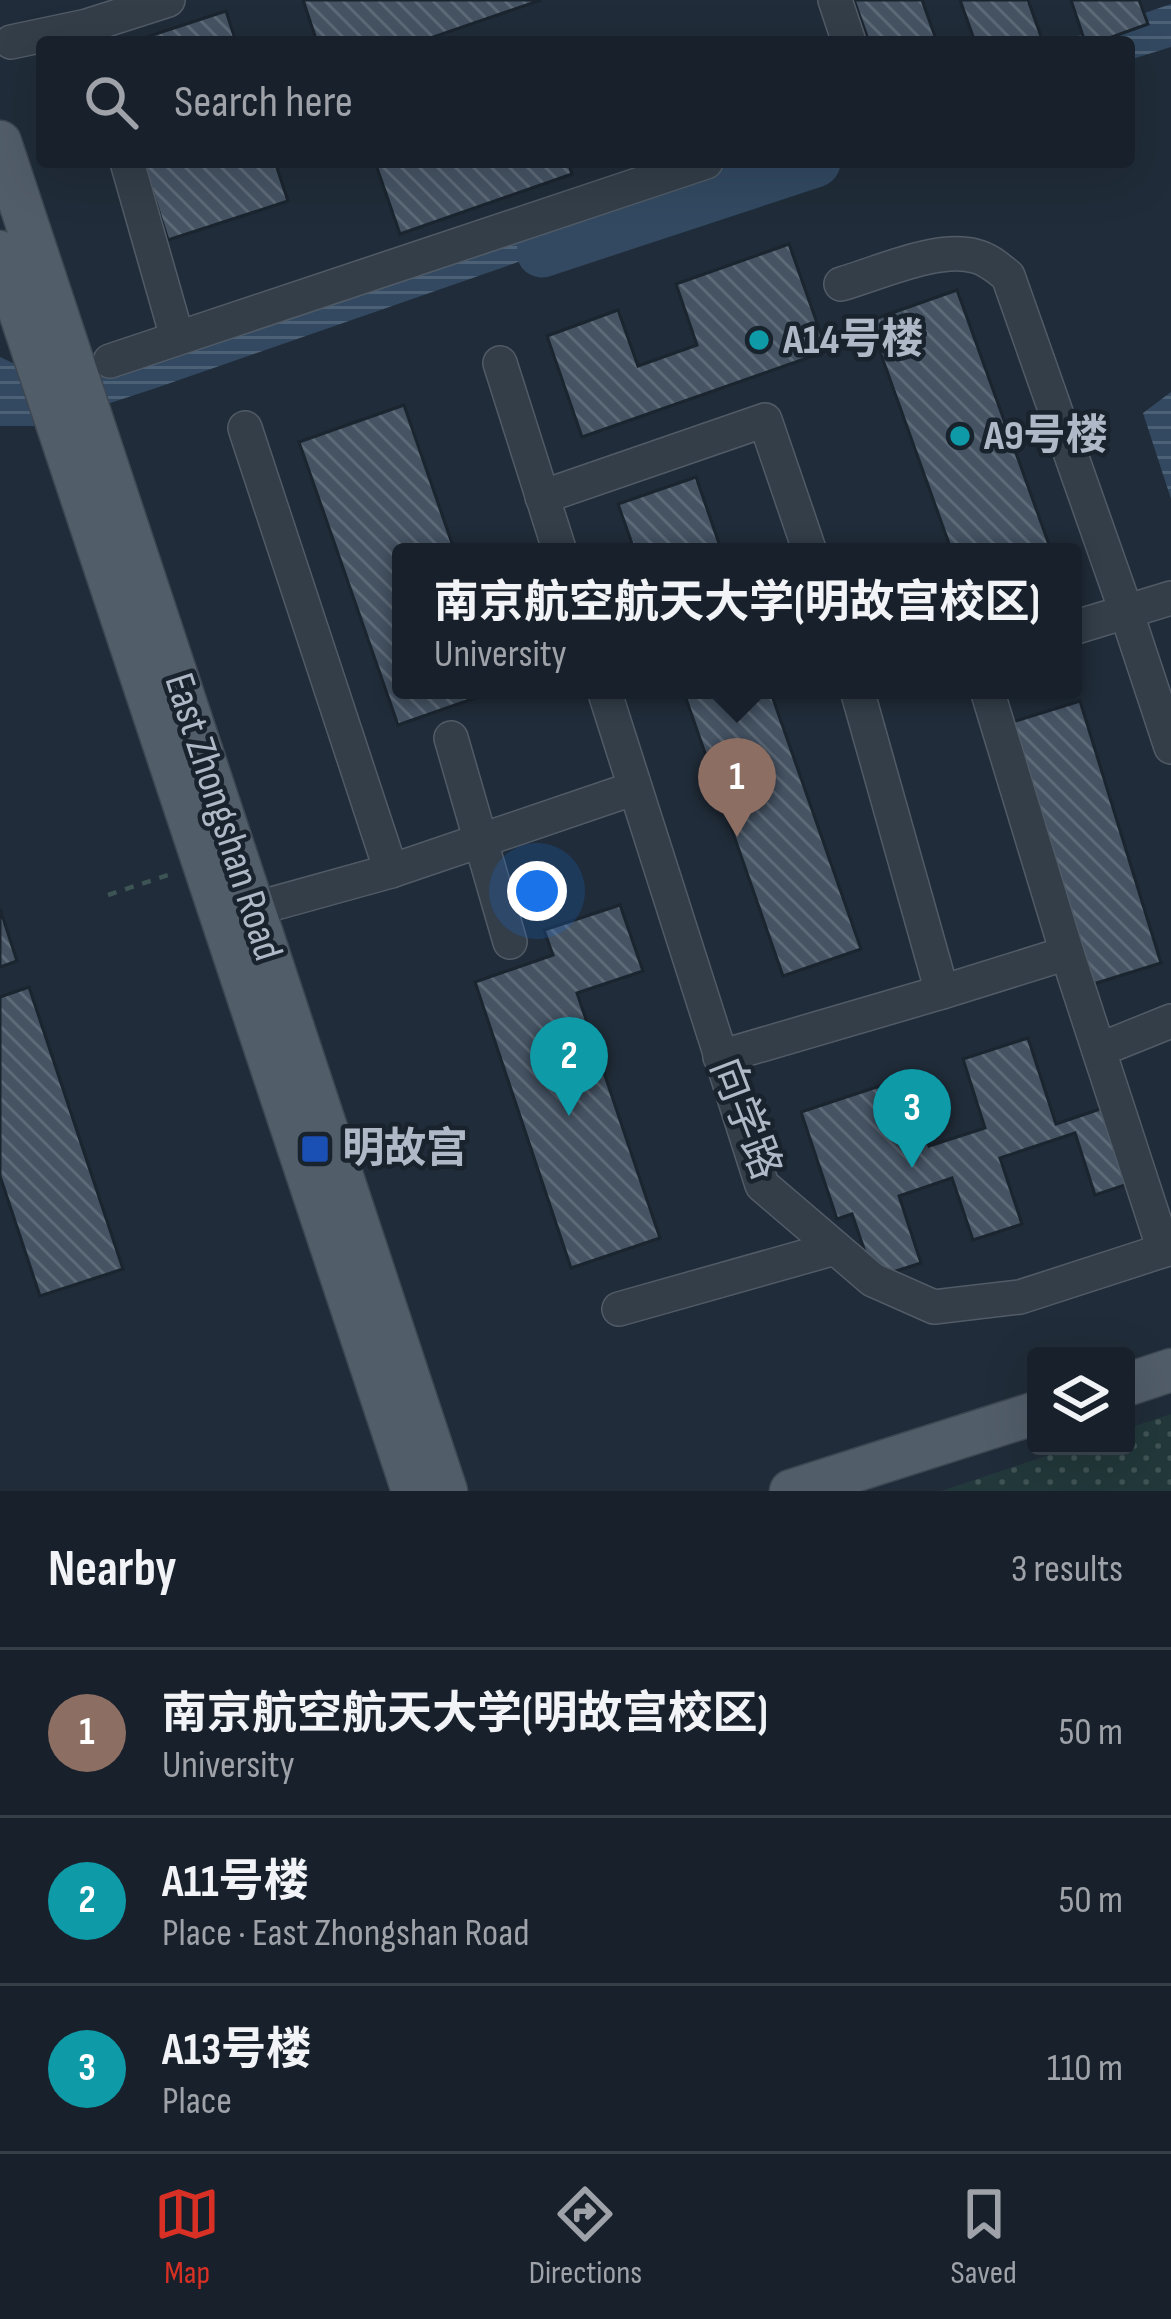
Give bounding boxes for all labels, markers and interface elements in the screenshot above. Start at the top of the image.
search box [36,36,1135,168]
icon: search [78,69,144,135]
text: Search here [174,75,353,130]
place label: A14号楼 [782,315,923,366]
marker: A14号楼 [746,327,772,353]
place label: A9号楼 [983,411,1108,462]
marker: A9号楼 [947,423,973,449]
popup [392,543,1082,699]
text: 南京航空航天大学(明故宫校区) [434,576,1040,631]
text: University [434,631,567,678]
street label: East Zhongshan Road [153,667,293,967]
pin: 1 [698,738,776,837]
your location [507,861,567,921]
pin: 2 [530,1017,608,1116]
street label: 向学路 [699,1051,791,1187]
pin: 3 [873,1069,951,1168]
place label: 明故宫 [342,1124,468,1175]
marker: 明故宫 [299,1133,331,1165]
map controls [1027,1347,1135,1455]
button: layers [1027,1347,1135,1455]
text: Nearby [48,1539,177,1600]
text: 3 results [1011,1546,1123,1593]
text: 南京航空航天大学(明故宫校区) [162,1687,768,1742]
text: 1 [79,1709,95,1756]
text: 50 m [1059,1709,1123,1756]
text: University [162,1742,295,1789]
text: A11号楼 [162,1855,309,1910]
text: 2 [78,1877,96,1924]
text: 50 m [1059,1877,1123,1924]
text: Place · East Zhongshan Road [162,1910,529,1957]
text: A13号楼 [162,2023,311,2078]
text: 3 [78,2045,96,2092]
text: 110 m [1047,2045,1123,2092]
text: Place [162,2078,232,2125]
tab: Map [154,2181,220,2293]
tab: Directions [529,2181,642,2293]
tab: Saved [951,2181,1017,2293]

